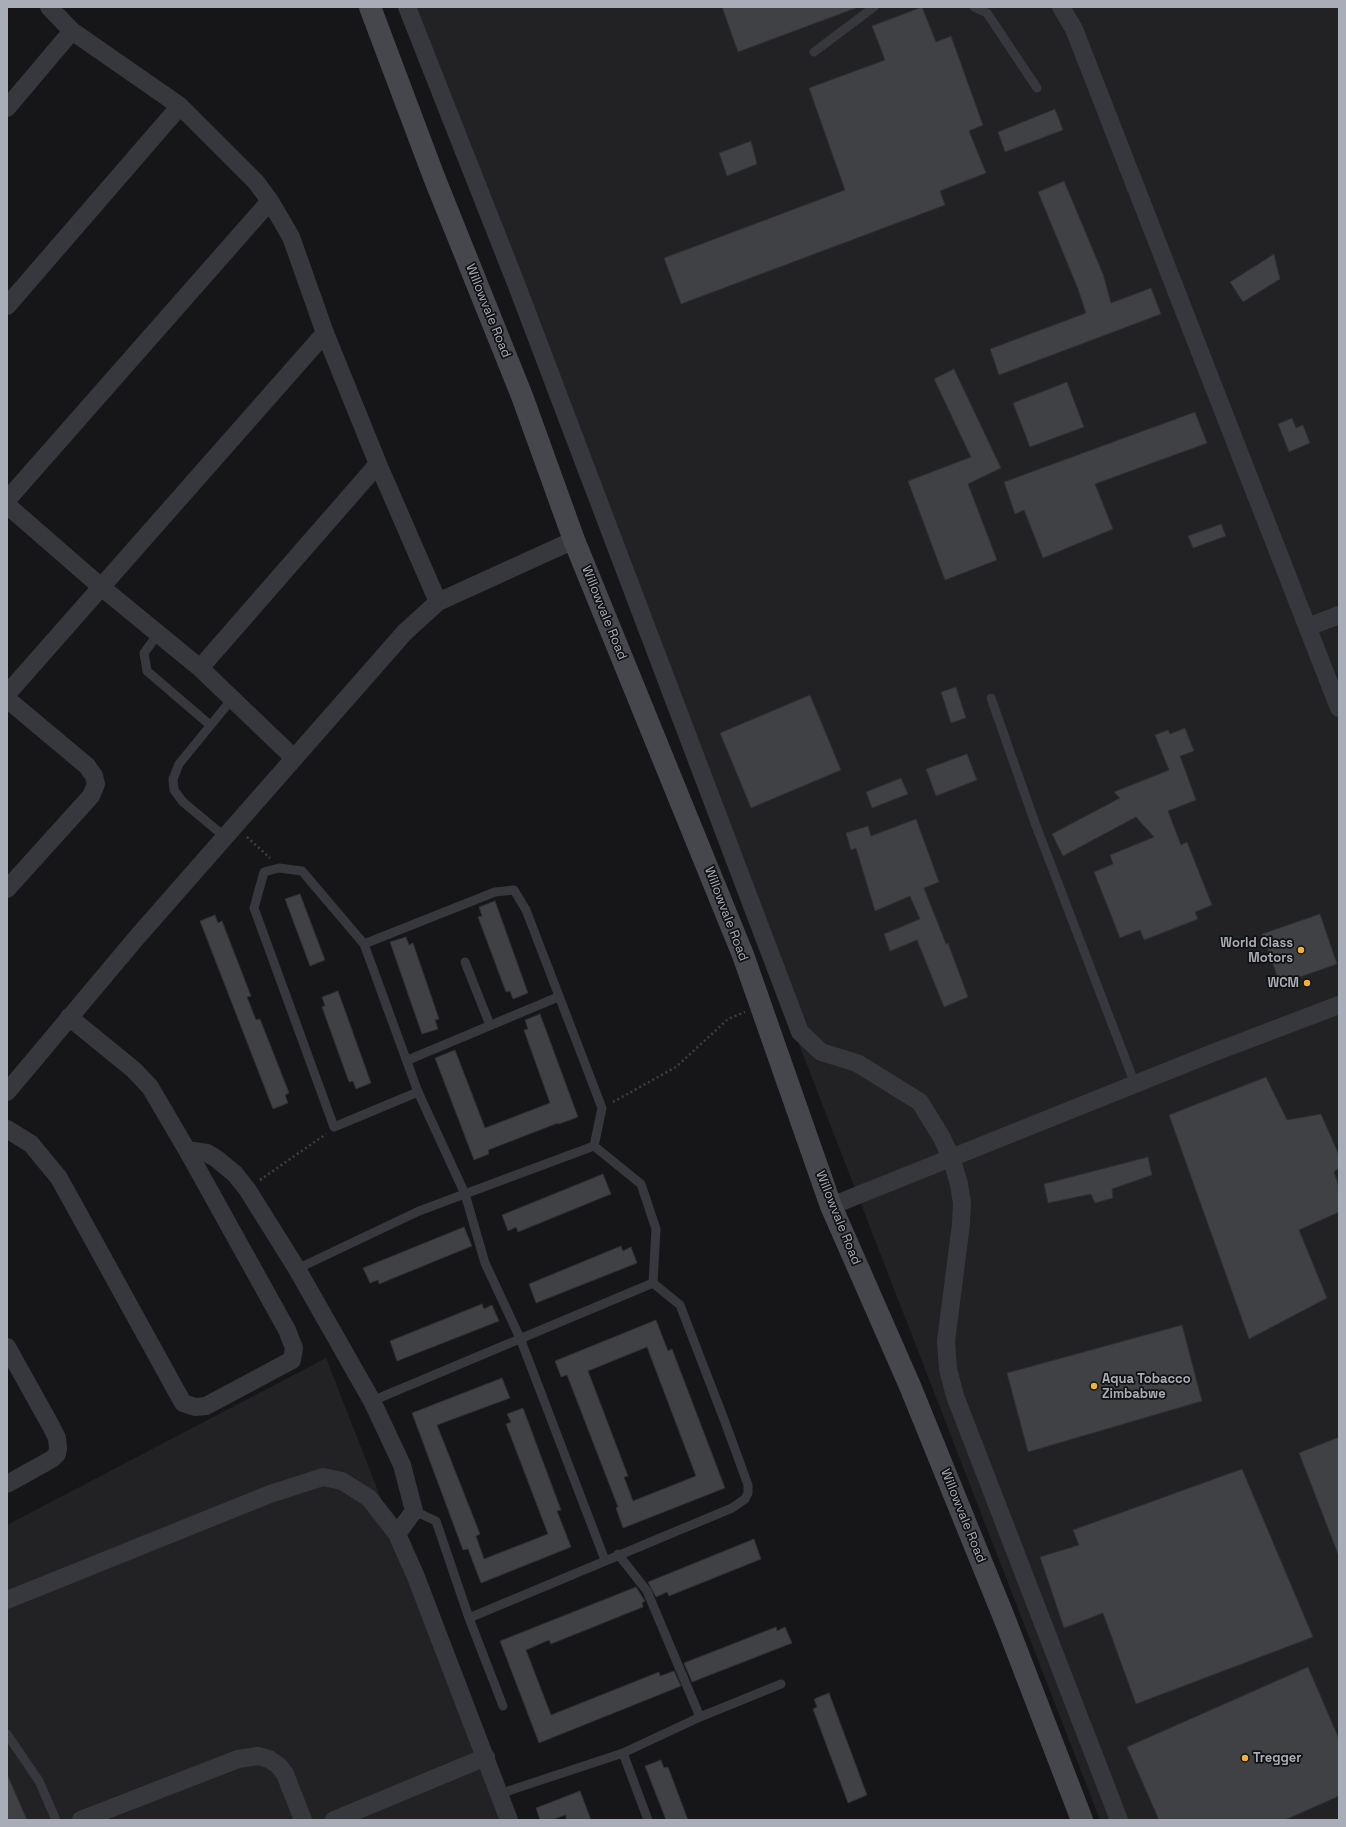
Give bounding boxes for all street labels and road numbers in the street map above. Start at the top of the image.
street label: Willowvale Road [462,262,514,360]
street label: Willowvale Road [578,564,630,662]
street label: Willowvale Road [701,865,751,963]
street label: Willowvale Road [812,1169,864,1267]
street label: Willowvale Road [937,1467,989,1565]

